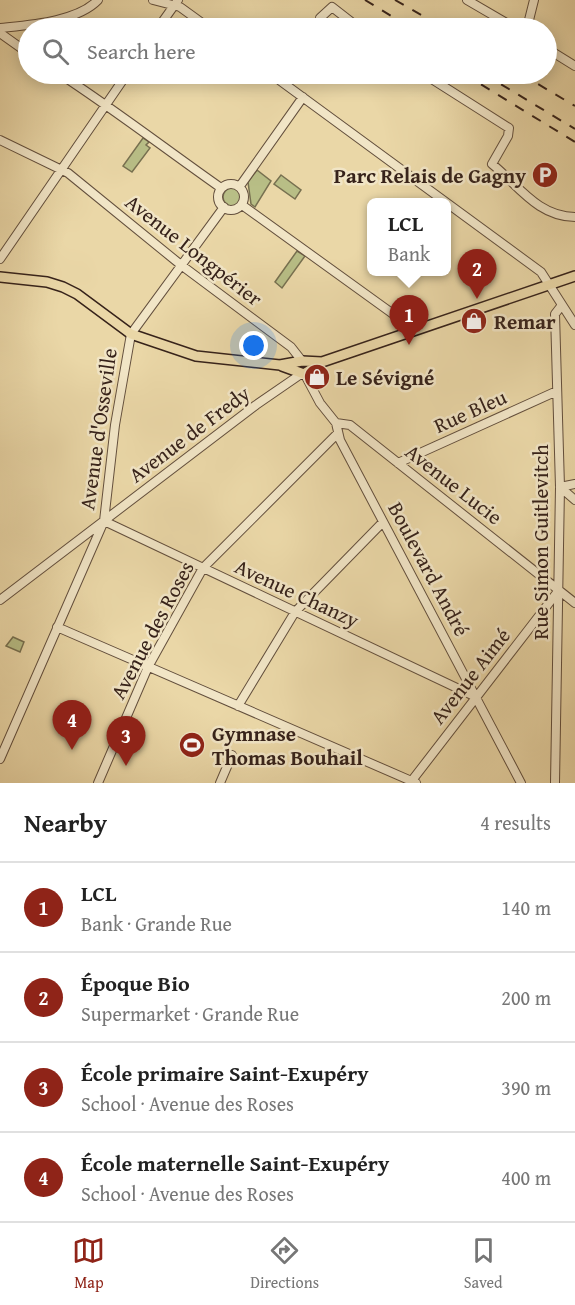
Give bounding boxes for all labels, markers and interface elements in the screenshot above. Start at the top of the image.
search box [18,18,557,84]
icon: search [39,35,72,68]
text: Search here [87,35,196,67]
place label: Parc Relais de Gagny [334,160,526,191]
parking icon: Parc Relais de Gagny [530,160,560,190]
street label: Avenue Longpérier [119,187,269,314]
popup [367,198,451,276]
text: LCL [388,207,423,239]
text: Bank [388,239,430,268]
pin: 2 [458,250,496,299]
pin: 1 [390,296,428,345]
shop icon: Remar [459,306,489,336]
place label: Remar [494,306,556,337]
your location [239,331,268,360]
street label: Avenue d'Osseville [71,346,125,512]
shop icon: Le Sévigné [302,362,332,392]
place label: Le Sévigné [336,362,434,393]
street label: Avenue de Fredy [122,378,257,490]
street label: Rue Bleu [429,381,512,441]
street label: Avenue Lucie [399,436,509,532]
street label: Rue Simon Guitlevitch [525,444,556,640]
street label: Boulevard André [381,496,478,642]
street label: Avenue Chanzy [230,551,365,636]
street label: Avenue des Roses [103,555,201,705]
street label: Avenue Aimé [422,621,518,731]
pin: 4 [52,700,92,750]
pin: 3 [106,716,146,766]
place label: Gymnase Thomas Bouhail [212,718,363,773]
sports icon: Gymnase Thomas Bouhail [177,730,207,760]
text: Nearby [24,803,107,842]
text: 4 results [480,808,551,837]
text: LCL [81,877,116,909]
text: 1 [38,893,49,922]
text: 140 m [501,893,551,922]
text: Bank · Grande Rue [81,909,232,938]
text: Époque Bio [81,967,190,999]
text: 2 [38,983,49,1012]
text: 200 m [501,983,551,1012]
text: Supermarket · Grande Rue [81,999,299,1028]
text: École primaire Saint-Exupéry [81,1057,369,1089]
text: 3 [38,1073,49,1102]
text: 390 m [501,1073,551,1102]
text: School · Avenue des Roses [81,1089,294,1118]
text: École maternelle Saint-Exupéry [81,1147,389,1179]
text: 4 [38,1163,49,1192]
text: 400 m [501,1163,551,1192]
text: School · Avenue des Roses [81,1179,294,1208]
tab: Map [72,1234,105,1294]
tab: Directions [250,1234,319,1294]
tab: Saved [464,1234,503,1294]

